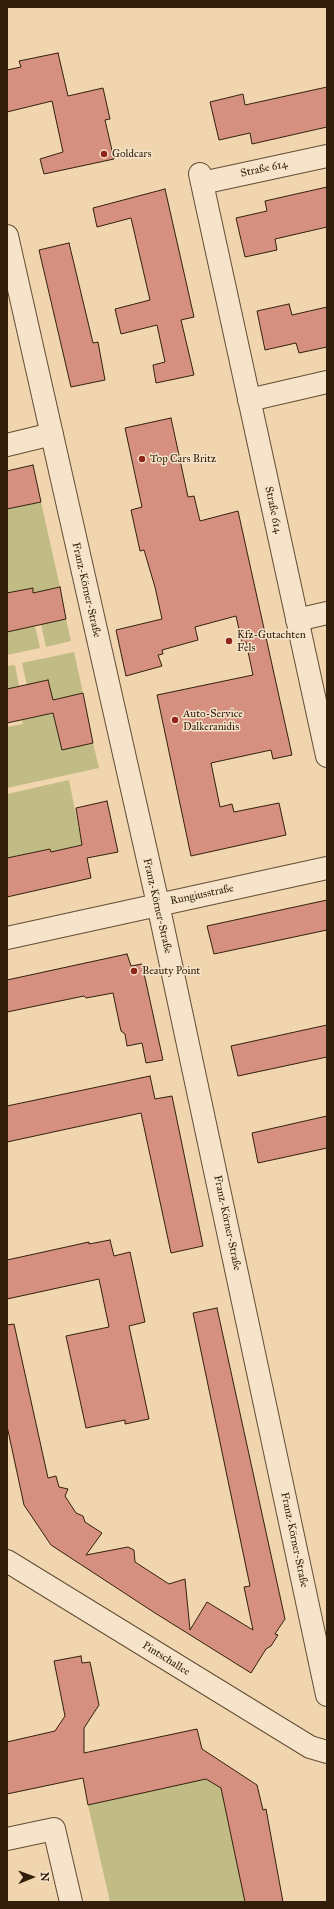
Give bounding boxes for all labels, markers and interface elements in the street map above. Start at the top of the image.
place label: Goldcars [112,147,152,161]
marker: Goldcars [99,149,109,159]
street label: Straße 614 [239,158,289,180]
place label: Top Cars Britz [150,452,216,466]
marker: Top Cars Britz [137,454,147,464]
street label: Straße 614 [262,485,284,535]
street label: Franz-Körner-Straße [69,541,103,639]
place label: Kfz-Gutachten Fels [237,628,306,654]
marker: Kfz-Gutachten Fels [224,636,234,646]
place label: Auto-Service Dalkeranidis [183,707,243,733]
marker: Auto-Service Dalkeranidis [170,715,180,725]
street label: Franz-Körner-Straße [140,857,174,955]
street label: Rungiusstraße [169,882,235,908]
place label: Beauty Point [142,964,200,978]
marker: Beauty Point [129,966,139,976]
street label: Franz-Körner-Straße [210,1174,244,1272]
street label: Franz-Körner-Straße [277,1491,311,1589]
street label: Pintschallee [140,1639,192,1679]
north arrow [12,1857,52,1897]
text: N [38,1872,51,1882]

